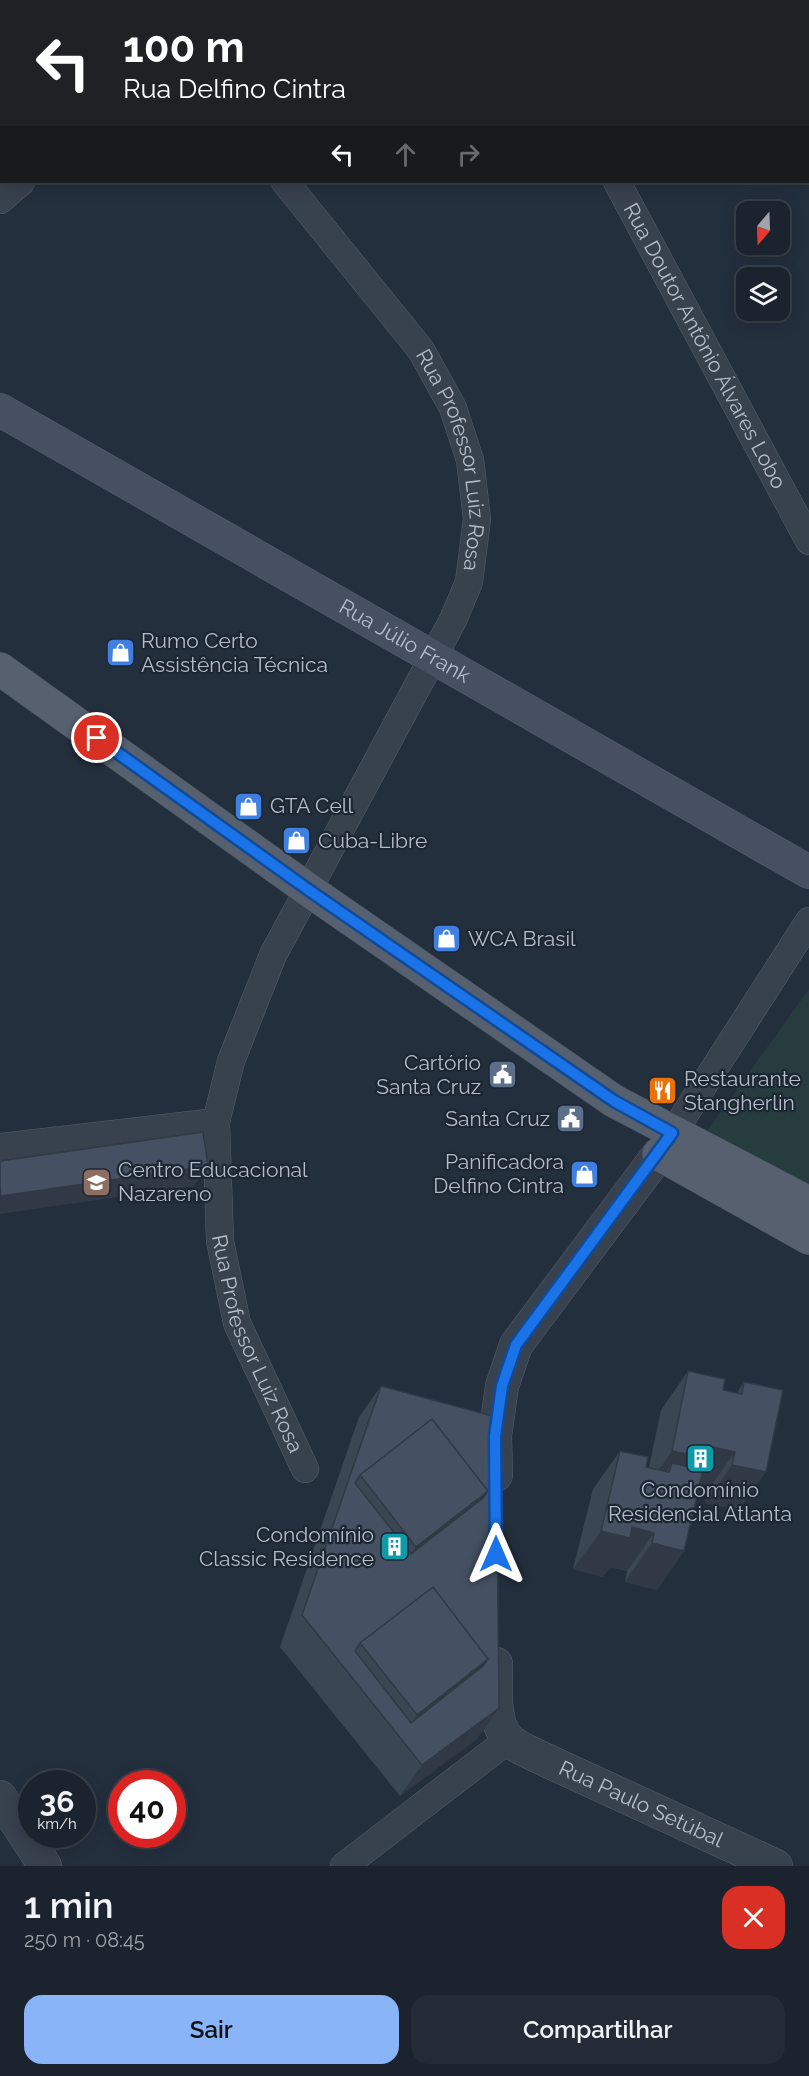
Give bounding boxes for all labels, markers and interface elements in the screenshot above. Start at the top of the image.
text: 100 m [123,23,245,72]
icon: left [24,24,102,102]
text: Rua Delfino Cintra [123,73,346,104]
icon: left [326,138,359,171]
icon: ahead [389,138,422,171]
icon: right [452,138,485,171]
street label: Rua Doutor Antônio Álvares Lobo [619,199,792,493]
north arrow [736,201,790,255]
map controls [736,201,790,321]
button: layers [736,267,790,321]
street label: Rua Professor Luiz Rosa [411,345,490,573]
street label: Rua Júlio Frank [335,593,475,688]
place label: Rumo Certo Assistência Técnica [141,628,328,677]
shop icon: Rumo Certo Assistência Técnica [104,637,136,669]
pin [71,712,122,763]
icon: arrive [80,721,113,754]
shop icon: GTA Cell [233,790,265,822]
place label: GTA Cell [270,793,354,818]
shop icon: Cuba-Libre [281,825,313,857]
place label: Cuba-Libre [318,828,427,853]
shop icon: WCA Brasil [431,923,463,955]
place label: WCA Brasil [468,926,576,951]
place label: Cartório Santa Cruz [376,1050,481,1099]
public building icon: Cartório Santa Cruz [486,1059,518,1091]
place label: Restaurante Stangherlin [684,1066,801,1115]
restaurant icon: Restaurante Stangherlin [647,1075,679,1107]
public building icon: Santa Cruz [555,1103,587,1135]
place label: Santa Cruz [445,1106,550,1131]
place label: Panificadora Delfino Cintra [433,1149,564,1198]
place label: Centro Educacional Nazareno [118,1157,308,1206]
shop icon: Panificadora Delfino Cintra [569,1158,601,1190]
school or university icon: Centro Educacional Nazareno [81,1166,113,1198]
street label: Rua Professor Luiz Rosa [207,1232,309,1456]
building icon: Condomínio Residencial Atlanta [684,1443,716,1475]
place label: Condomínio Residencial Atlanta [608,1477,792,1526]
place label: Condomínio Classic Residence [199,1522,374,1571]
position arrow [464,1522,528,1586]
building icon: Condomínio Classic Residence [379,1531,411,1563]
street label: Rua Paulo Setúbal [555,1755,728,1852]
speed limit sign: 40 [108,1770,186,1848]
text: 36 [40,1784,74,1819]
text: km/h [37,1815,77,1833]
text: 1 min [24,1884,113,1926]
button: close [722,1886,785,1949]
text: 250 m · 08:45 [24,1928,145,1952]
button: Sair [24,1995,399,2064]
button: Compartilhar [411,1995,785,2064]

